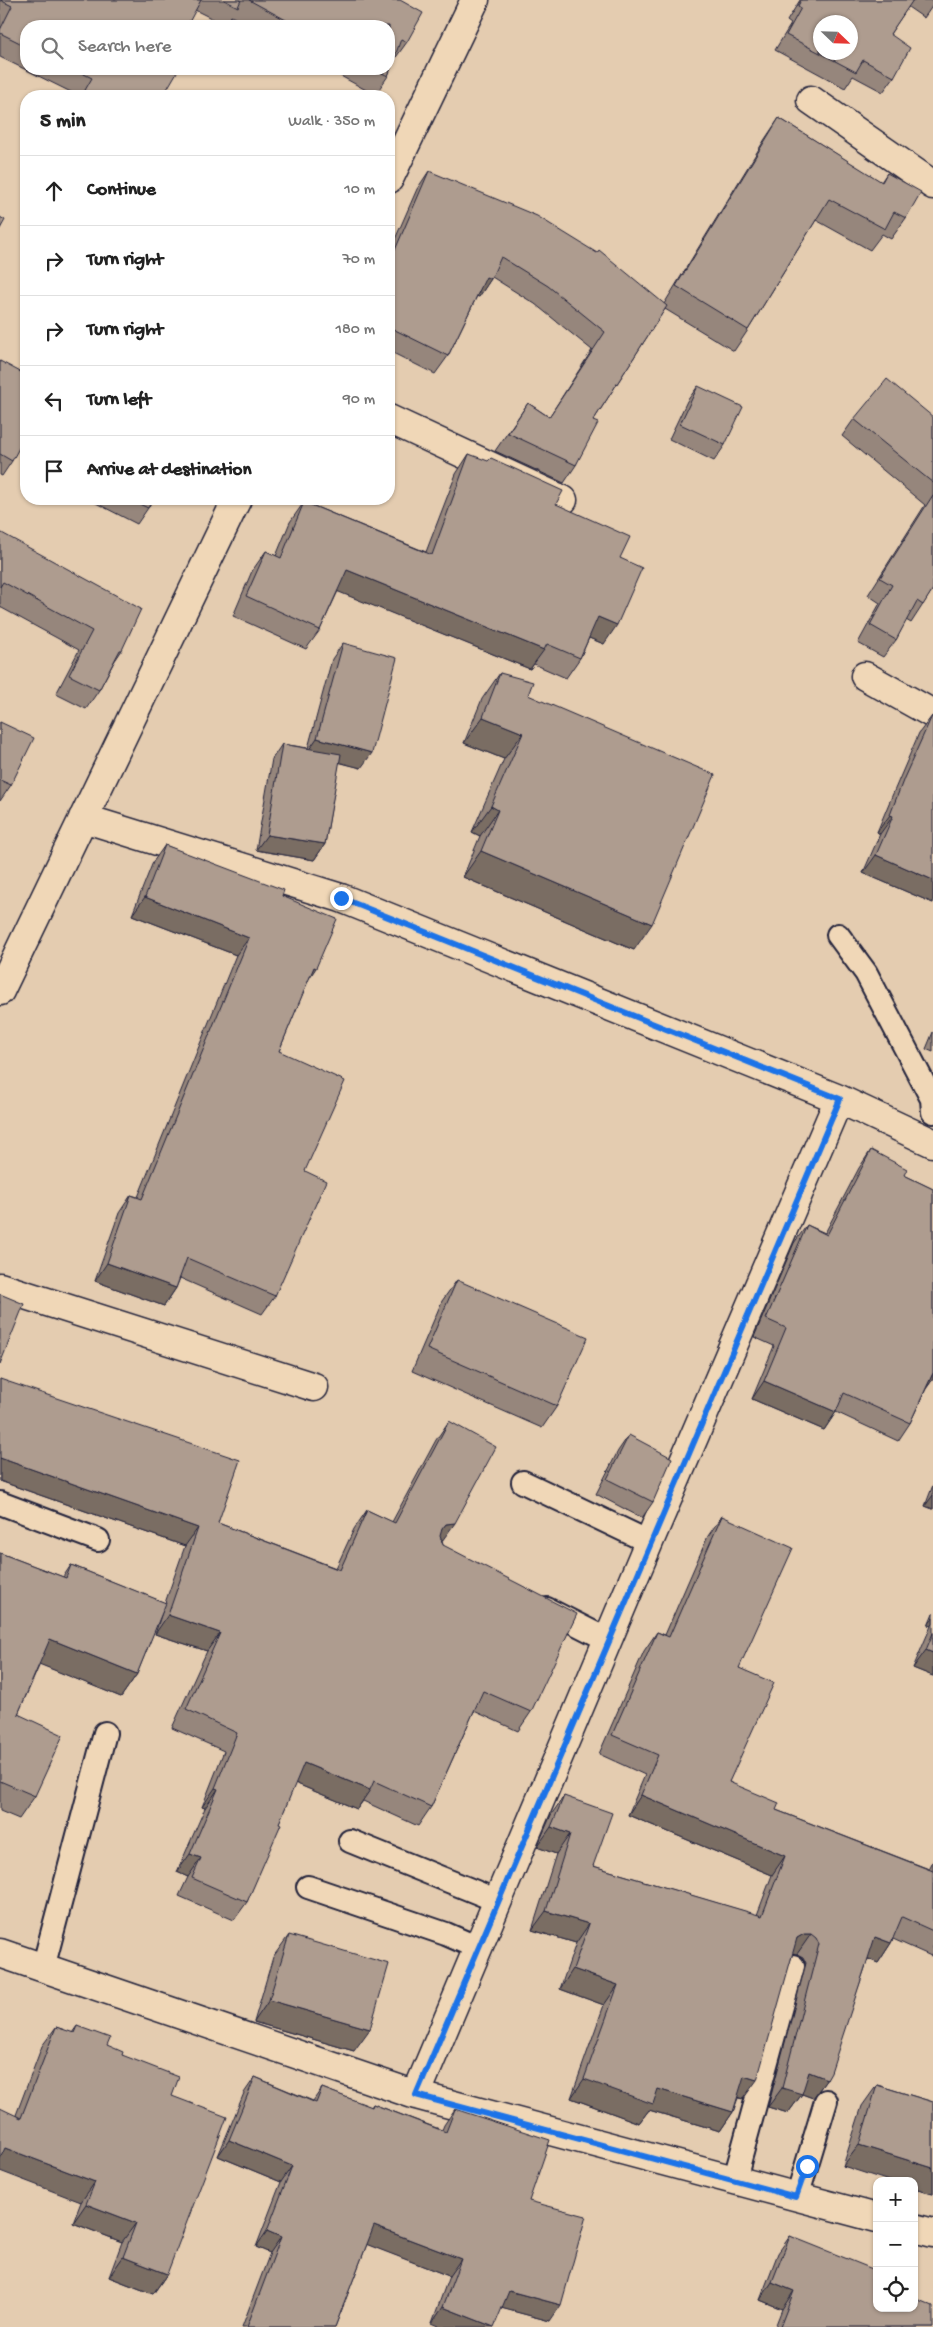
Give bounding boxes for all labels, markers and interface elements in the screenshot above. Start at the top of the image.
north arrow [813,15,858,60]
search box [20,20,395,75]
icon: search [38,34,66,62]
text: Search here [78,36,172,59]
text: 5 min [40,110,85,135]
text: Walk · 350 m [288,113,375,132]
icon: ahead [40,177,68,205]
text: Continue [87,179,156,202]
text: 10 m [344,181,375,200]
icon: right [40,247,68,275]
text: Turn right [87,249,163,272]
text: 70 m [342,251,375,270]
icon: right [40,317,68,345]
text: Turn right [87,319,163,342]
text: 180 m [336,321,375,340]
icon: left [40,387,68,415]
text: Turn left [87,389,151,412]
text: 90 m [343,391,375,410]
icon: arrive [40,457,68,485]
text: Arrive at destination [87,459,251,482]
route end [330,887,353,910]
route start [796,2155,819,2178]
map controls [873,2177,918,2312]
button: + [873,2177,918,2222]
button: − [873,2222,918,2267]
button: locate [873,2267,918,2312]

